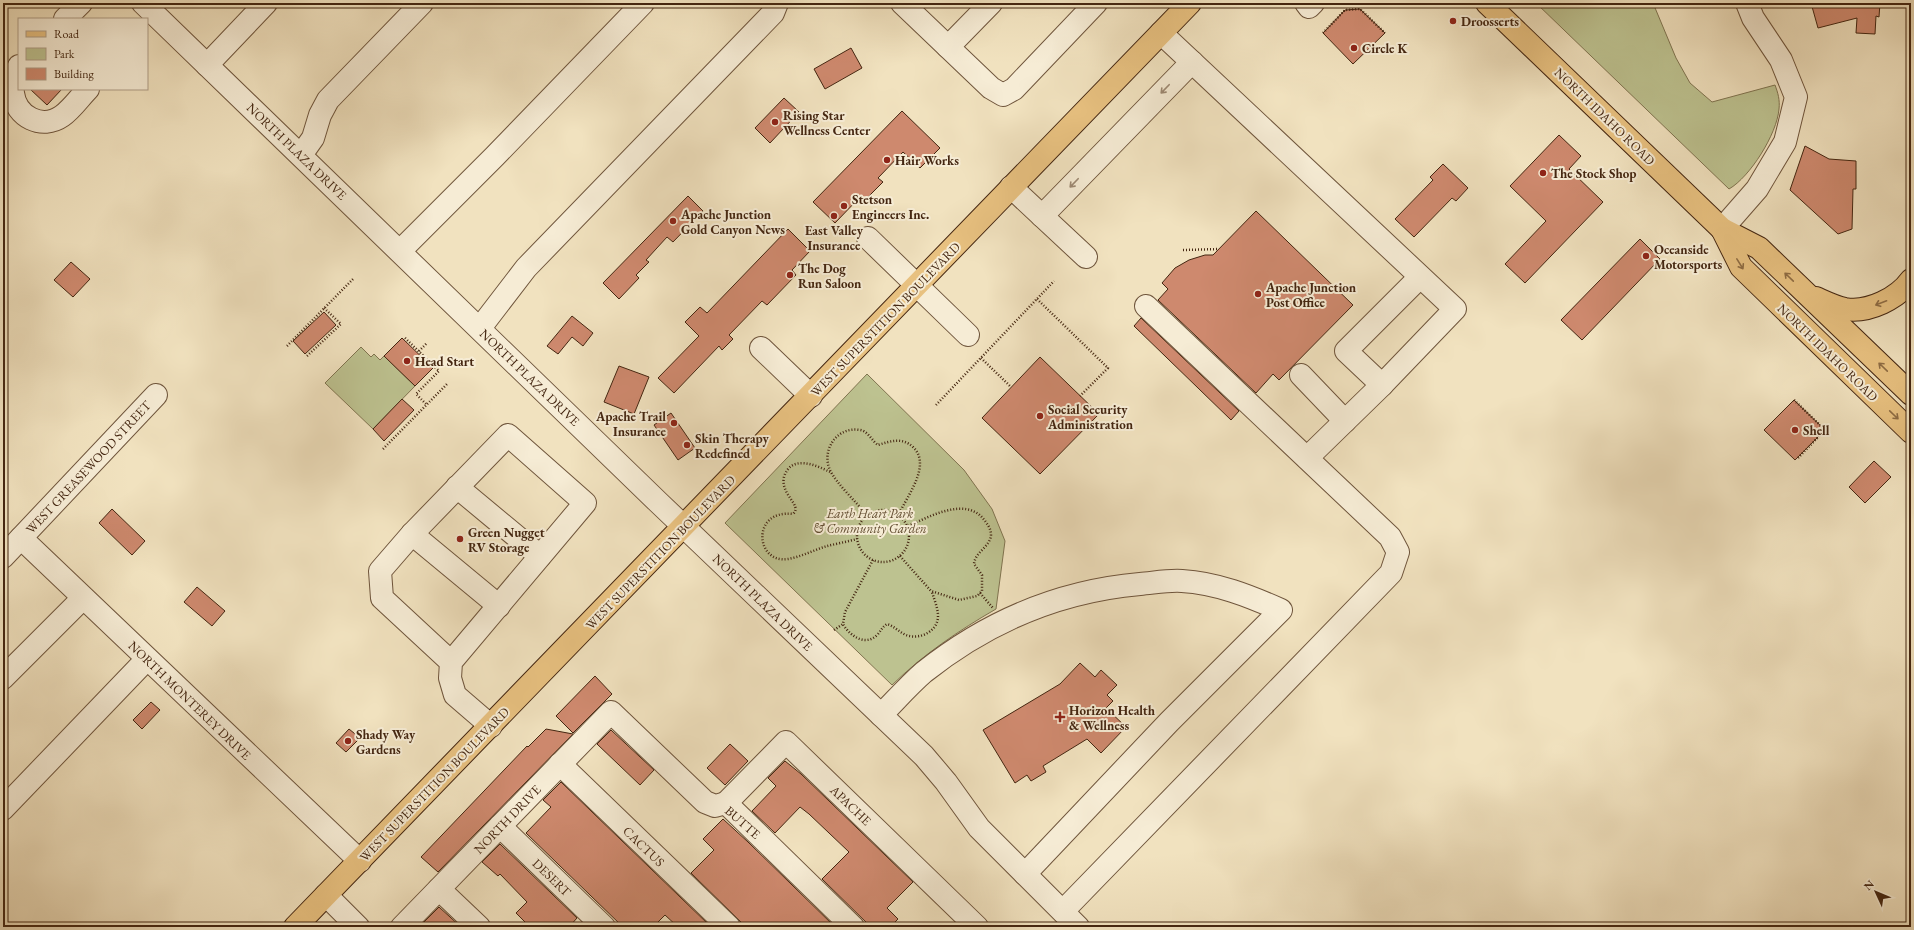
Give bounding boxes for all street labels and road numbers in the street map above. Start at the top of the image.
street label: NORTH IDAHO ROAD [1551,64,1659,169]
street label: NORTH PLAZA DRIVE [243,99,350,204]
street label: WEST SUPERSTITION BOULEVARD [807,238,964,400]
street label: NORTH IDAHO ROAD [1774,300,1882,405]
street label: NORTH PLAZA DRIVE [476,325,583,430]
street label: WEST GREASEWOOD STREET [22,397,155,538]
street label: WEST SUPERSTITION BOULEVARD [582,471,739,633]
street label: NORTH PLAZA DRIVE [709,550,816,655]
street label: NORTH MONTEREY DRIVE [125,637,255,764]
street label: WEST SUPERSTITION BOULEVARD [356,703,513,865]
street label: NORTH DRIVE [470,781,545,857]
street label: APACHE [826,781,875,829]
street label: BUTTE [721,802,764,843]
street label: CACTUS [619,822,668,870]
street label: DESERT [529,855,575,900]

